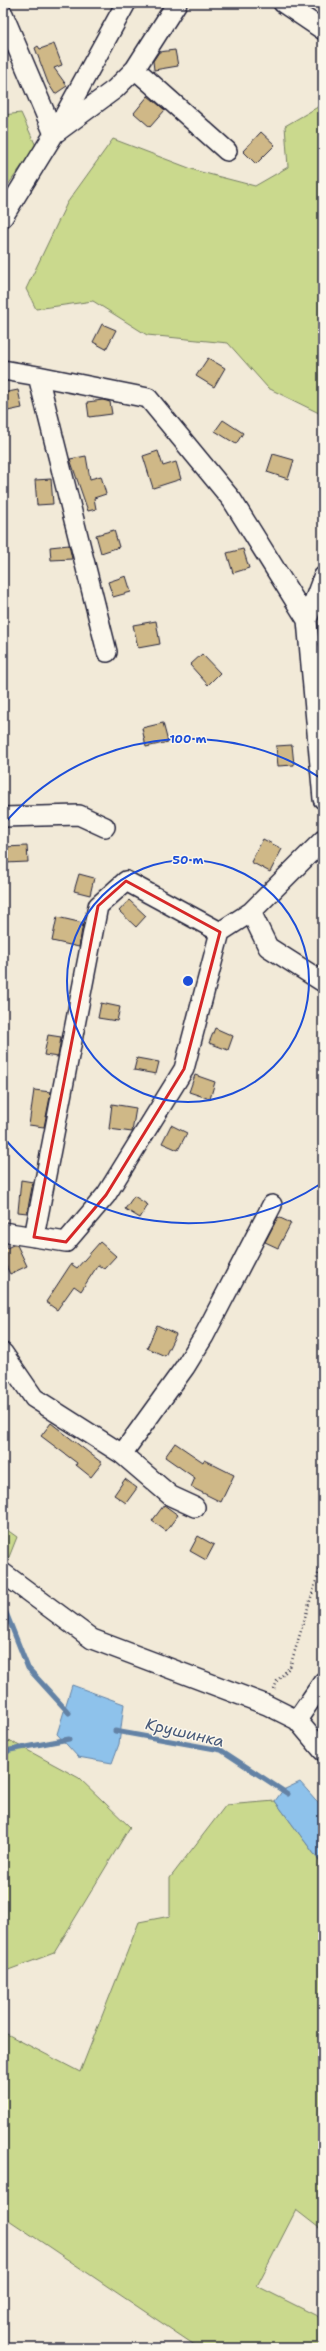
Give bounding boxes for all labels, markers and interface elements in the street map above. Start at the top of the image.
text: 100 m [170,731,207,747]
text: 50 m [173,852,204,868]
centre of rings [181,974,195,988]
water label: Крушинка [143,1713,226,1752]

